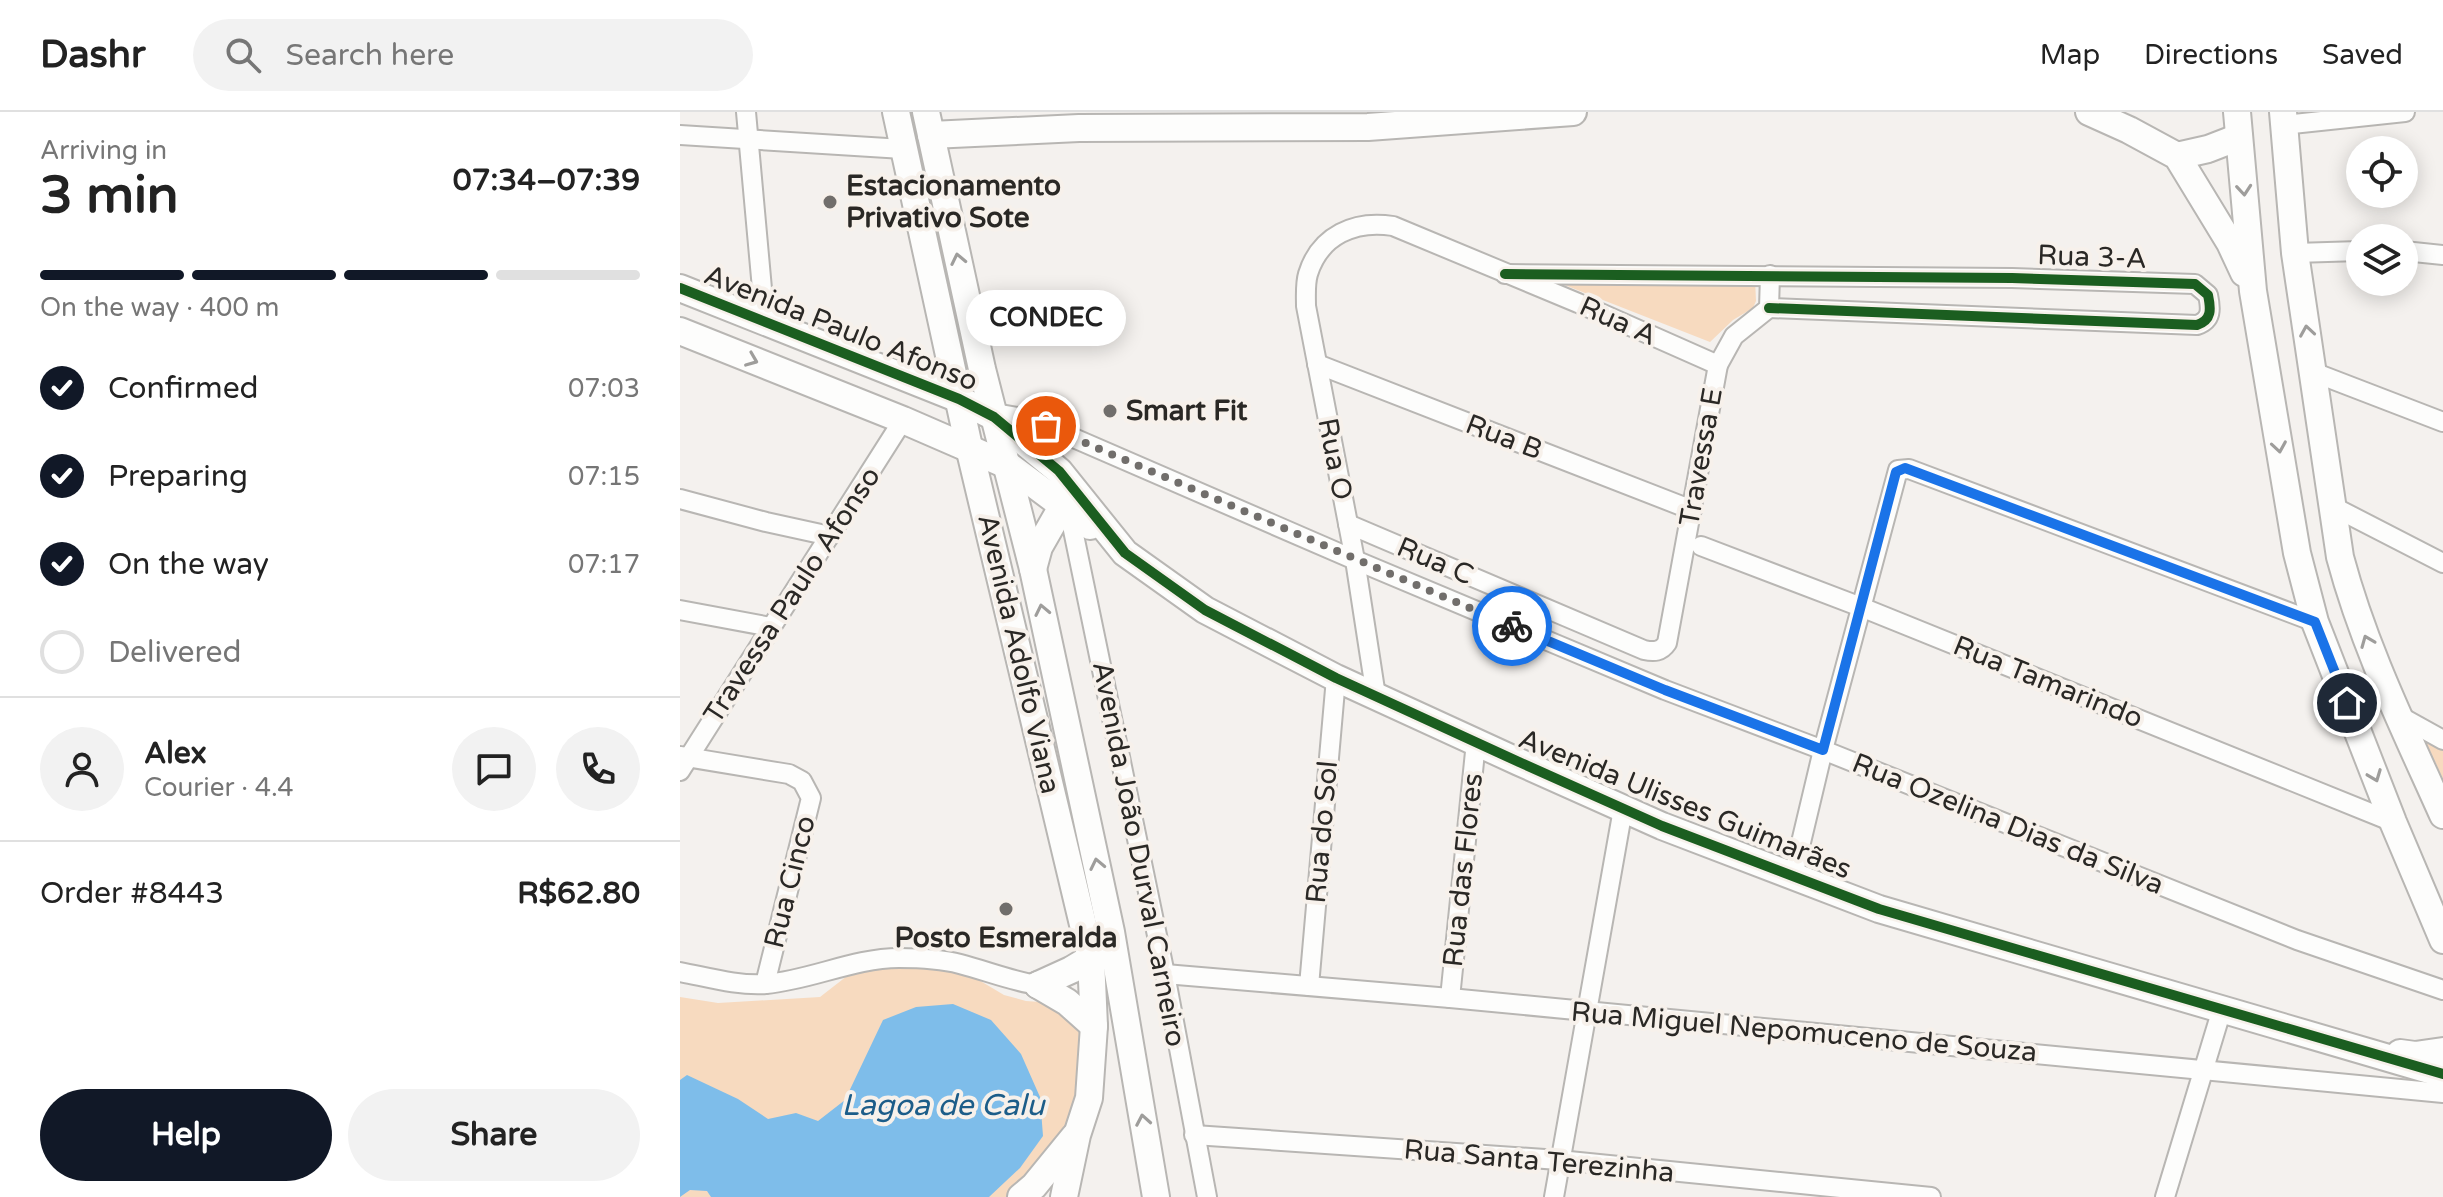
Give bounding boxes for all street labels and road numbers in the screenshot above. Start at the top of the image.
street label: Rua 3-A [2037,238,2147,276]
street label: Avenida Paulo Afonso [699,258,983,398]
street label: Rua A [1574,289,1662,353]
street label: Travessa E [1672,385,1730,529]
street label: Rua B [1461,407,1547,467]
street label: Rua O [1310,415,1360,503]
street label: Travessa Paulo Afonso [696,460,888,730]
street label: Avenida Adolfo Viana [970,511,1068,797]
street label: Rua C [1392,530,1478,592]
street label: Rua Tamarindo [1948,629,2148,735]
street label: Avenida João Durval Carneiro [1085,659,1193,1049]
street label: Avenida Ulisses Guimarães [1514,722,1856,886]
street label: Rua Ozelina Dias da Silva [1847,746,2169,902]
street label: Rua do Sol [1299,759,1345,905]
street label: Rua das Flores [1436,771,1490,969]
street label: Rua Cinco [757,812,823,952]
street label: Rua Miguel Nepomuceno de Souza [1570,995,2038,1069]
street label: Rua Santa Terezinha [1402,1132,1676,1190]

